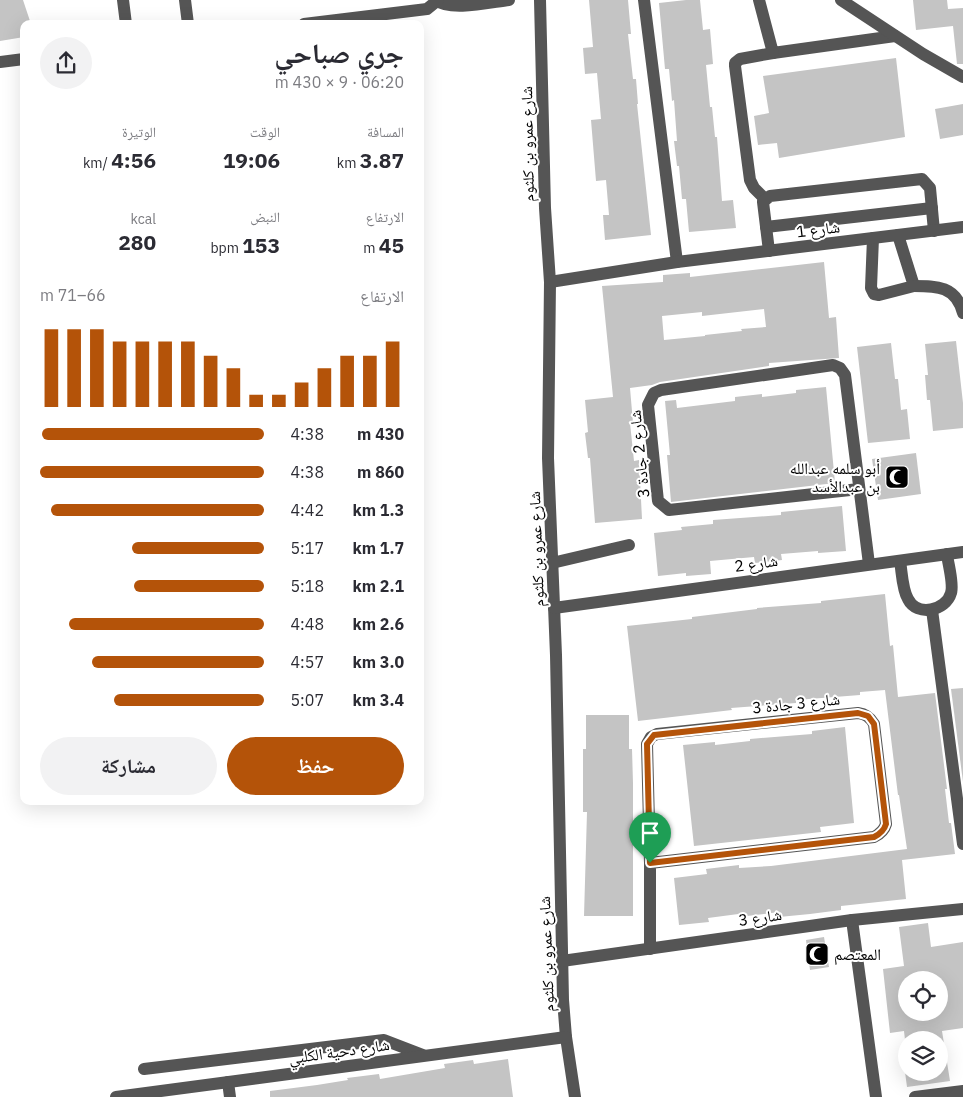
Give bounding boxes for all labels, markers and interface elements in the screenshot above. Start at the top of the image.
text: جري صباحي [274,34,404,71]
button: share [40,37,92,89]
text: 06:20 · 9 × 430 m [275,72,404,92]
street label: شارع عمرو بن كلثوم [516,86,539,202]
text: الوتيرة [122,123,156,141]
text: الوقت [250,123,280,141]
text: المسافة [367,123,404,141]
text: 4:56 [111,146,156,174]
text: 19:06 [223,146,280,174]
text: 3.87 [360,146,404,174]
text: /km [83,154,111,172]
text: km [337,154,360,172]
text: النبض [250,208,280,226]
text: الارتفاع [366,208,404,226]
text: kcal [131,210,156,228]
street label: شارع 1 [795,216,841,243]
text: 280 [118,228,156,256]
text: 153 [242,231,280,259]
text: 45 [379,231,404,259]
text: bpm [210,239,242,257]
text: m [363,239,379,257]
text: 66–71 m [40,285,106,305]
text: الارتفاع [360,286,404,306]
street label: شارع 2 جادة 3 [624,409,655,499]
text: 4:38 [291,424,324,444]
text: 430 m [357,424,404,444]
place label: أبو سلمه عبدالله بن عبدالأسد [790,458,880,497]
text: 4:38 [291,462,324,482]
text: 860 m [357,462,404,482]
mosque icon: أبو سلمه عبدالله بن عبدالأسد [884,464,910,490]
street label: شارع عمرو بن كلثوم [524,491,549,607]
text: 4:42 [291,500,324,520]
text: 1.3 km [353,500,404,520]
text: 5:17 [291,538,324,558]
text: 1.7 km [353,538,404,558]
street label: شارع 2 [733,550,779,577]
text: 5:18 [291,576,324,596]
text: 2.1 km [353,576,404,596]
text: 4:48 [291,614,324,634]
text: 2.6 km [353,614,404,634]
text: 4:57 [291,652,324,672]
text: 3.0 km [353,652,404,672]
street label: شارع 3 جادة 3 [751,688,841,719]
text: 5:07 [291,690,324,710]
text: 3.4 km [353,690,404,710]
button: مشاركة [40,737,217,795]
button: حفظ [227,737,404,795]
pin [629,812,671,863]
icon: arrive [636,819,664,847]
street label: شارع عمرو بن كلثوم [534,896,559,1012]
street label: شارع 3 [737,904,783,931]
mosque icon: المعتصم [804,941,830,967]
place label: المعتصم [834,944,881,965]
map controls [898,971,948,1081]
button: locate [898,971,948,1021]
button: layers [898,1031,948,1081]
street label: شارع دحية الكلبي [287,1034,391,1071]

